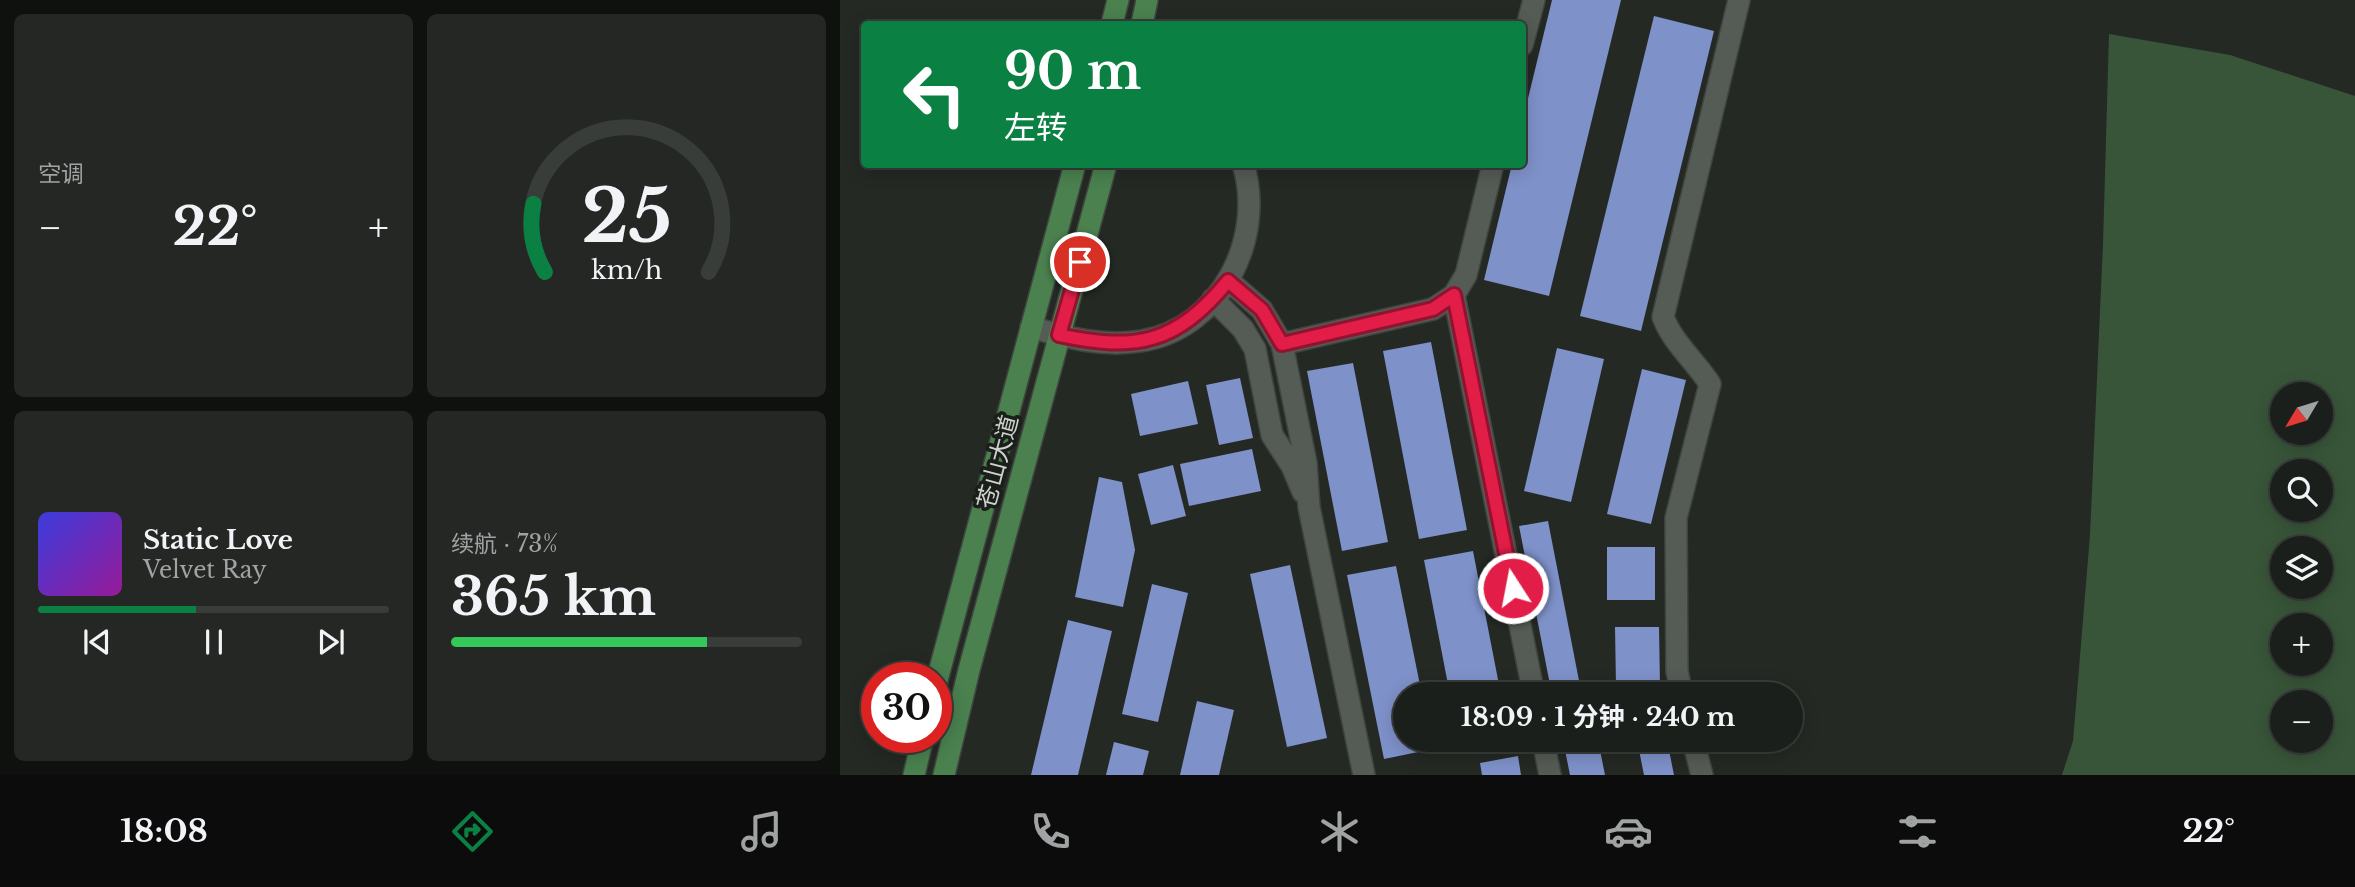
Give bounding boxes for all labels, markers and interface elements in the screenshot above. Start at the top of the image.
text: 90 m [1004,41,1141,102]
icon: left [889,49,980,140]
text: 左转 [1004,108,1068,148]
text: 空调 [38,160,84,188]
text: 25 [581,171,672,262]
text: 22° [173,195,258,259]
text: − [38,204,62,251]
text: + [368,204,389,251]
pin [1050,232,1110,292]
icon: arrive [1061,243,1099,281]
text: km/h [591,254,662,285]
north arrow [2270,382,2333,444]
map controls [2270,382,2333,753]
street label: 苍山大道 [971,412,1024,512]
button: search [2270,459,2333,522]
text: Static Love [143,524,293,556]
text: 续航 · 73% [451,530,558,558]
button: layers [2270,536,2333,599]
position arrow [1476,551,1550,625]
text: Velvet Ray [143,556,267,584]
text: 365 km [451,565,656,629]
button: + [2270,613,2333,676]
icon: previous [78,623,116,661]
icon: pause [195,623,233,661]
icon: next [312,623,350,661]
speed limit sign: 30 [861,662,952,753]
button: − [2270,690,2333,753]
text: 18:09 · 1 分钟 · 240 m [1461,701,1735,733]
icon: directions [448,807,497,856]
icon: music [737,807,786,856]
icon: phone [1026,807,1075,856]
icon: climate [1315,807,1364,856]
icon: car [1604,807,1653,856]
icon: filters [1893,807,1942,856]
text: 18:08 [120,811,208,851]
text: 22° [2183,811,2235,851]

